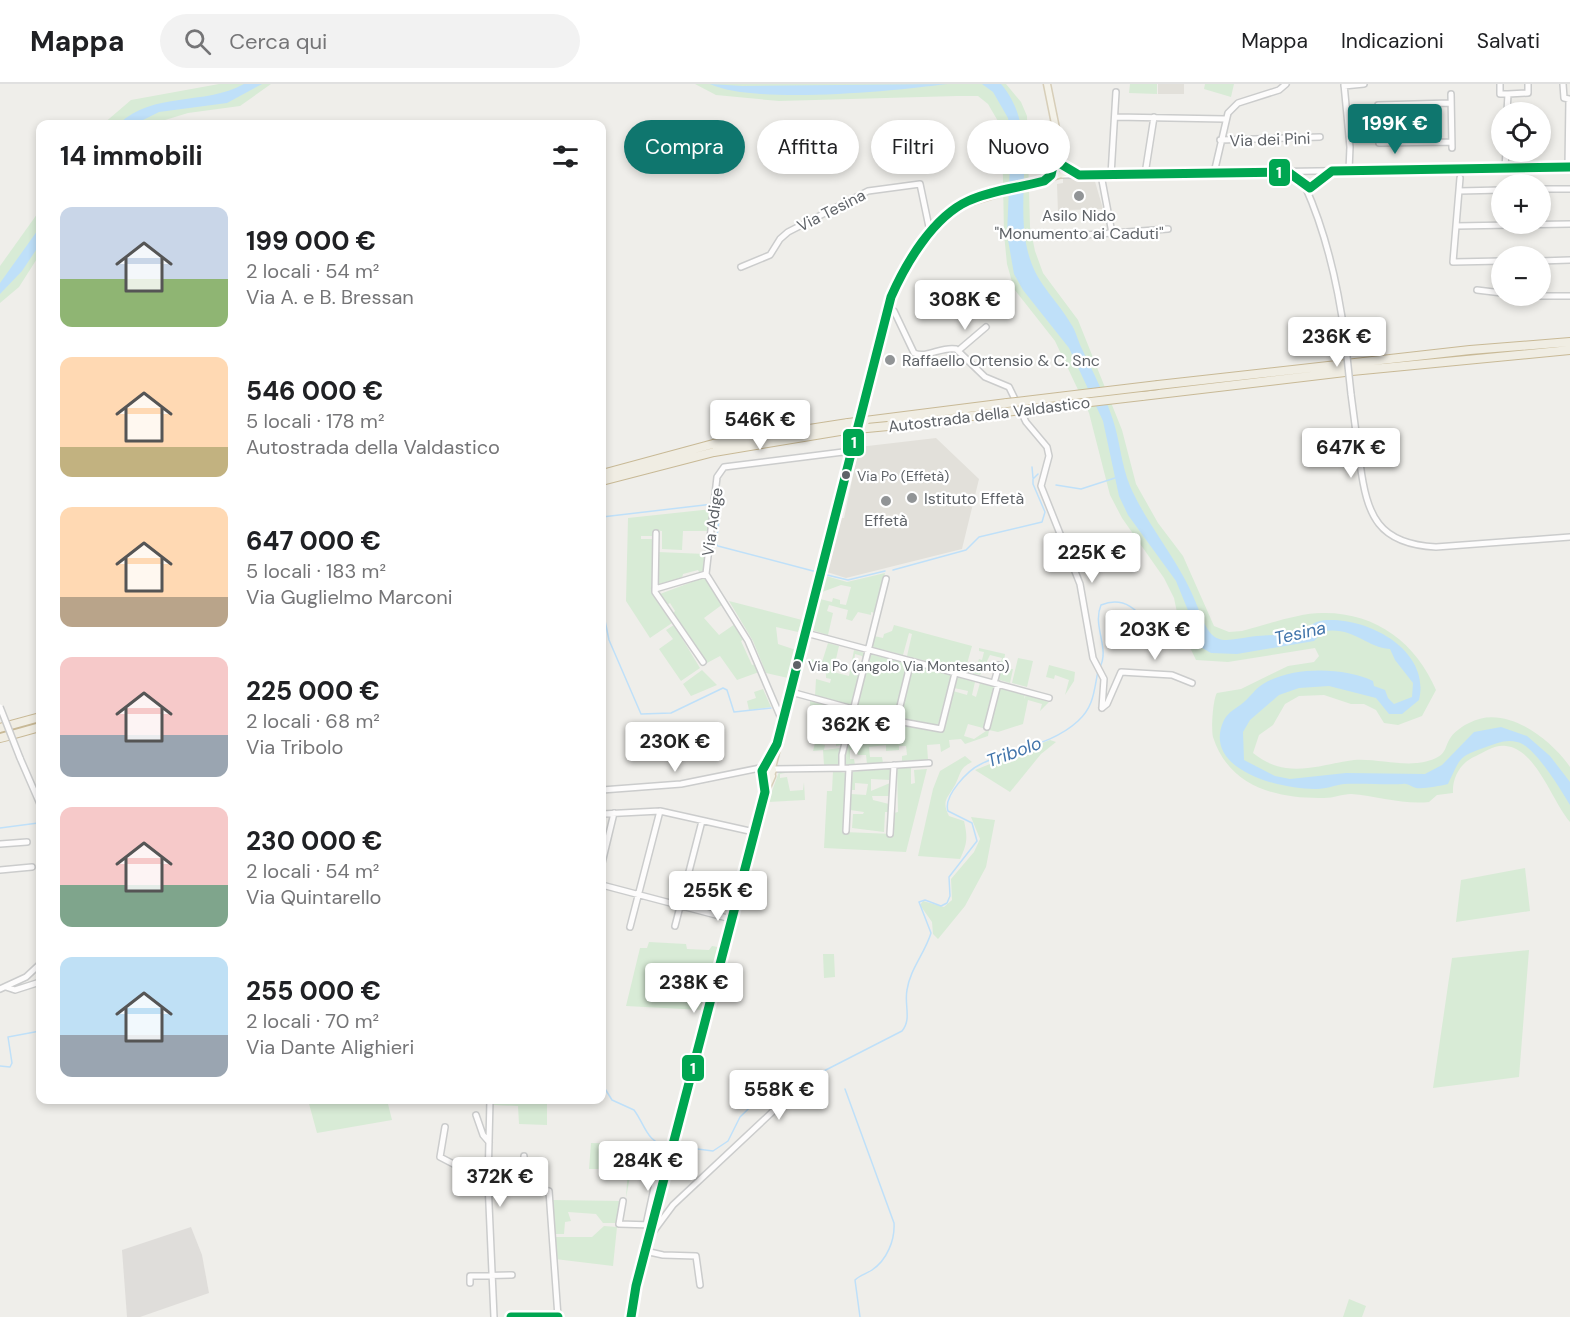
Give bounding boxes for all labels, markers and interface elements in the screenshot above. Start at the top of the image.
search box [160,14,580,68]
text: Mappa [30,23,124,60]
icon: search [181,25,214,58]
text: Cerca qui [229,27,327,56]
text: Mappa [1241,27,1308,55]
text: Indicazioni [1341,27,1444,55]
text: Salvati [1477,27,1540,55]
map controls [1491,102,1551,306]
button: locate [1491,102,1551,162]
pin: 199K € [1346,104,1444,155]
text: 199K € [1362,110,1428,136]
chip: Compra [624,120,745,174]
chip: Affitta [757,120,859,174]
chip: Filtri [871,120,955,174]
chip: Nuovo [967,120,1070,174]
street label: Via dei Pini [1229,128,1311,151]
text: 14 immobili [60,139,203,173]
icon: filters [549,140,582,173]
line badge: 1 [1268,158,1291,187]
text: 1 [1276,162,1282,183]
button: + [1491,174,1551,234]
street label: Via Tesina [794,184,869,237]
marker: Asilo Nido "Monumento ai Caduti" [1072,189,1086,203]
place label: Asilo Nido "Monumento ai Caduti" [994,205,1164,244]
text: 199 000 € [246,224,376,258]
icon: home [108,231,180,303]
button: − [1491,246,1551,306]
text: 2 locali · 54 m² [246,258,379,284]
pin: 308K € [916,280,1014,331]
text: Via A. e B. Bressan [246,284,414,310]
text: 308K € [929,286,1001,312]
pin: 236K € [1288,317,1386,368]
text: 236K € [1302,323,1372,349]
place label: Raffaello Ortensio & C. Snc [902,350,1100,371]
marker: Raffaello Ortensio & C. Snc [883,353,897,367]
text: 546 000 € [246,374,383,408]
icon: home [108,381,180,453]
street label: Autostrada della Valdastico [887,392,1091,437]
pin: 546K € [711,400,809,451]
text: 546K € [724,406,796,432]
text: 5 locali · 178 m² [246,408,385,434]
line badge: 1 [842,428,865,457]
pin: 647K € [1302,428,1400,479]
text: 1 [851,432,857,453]
text: Autostrada della Valdastico [246,434,500,460]
text: 647K € [1316,434,1386,460]
place label: Via Po (Effetà) [857,467,949,485]
marker: Via Po (Effetà) [840,469,852,481]
street label: Via Adige [697,486,728,558]
place label: Istituto Effetà [924,488,1024,509]
marker: Istituto Effetà [905,491,919,505]
marker: Effetà [879,494,893,508]
place label: Effetà [864,510,908,531]
text: 647 000 € [246,524,381,558]
icon: home [108,531,180,603]
pin: 225K € [1043,533,1141,584]
text: 225K € [1057,539,1127,565]
text: 5 locali · 183 m² [246,558,386,584]
text: Via Guglielmo Marconi [246,584,453,610]
pin: 203K € [1106,610,1204,661]
water label: Tesina [1272,615,1328,651]
text: 203K € [1119,616,1191,642]
place label: Via Po (angolo Via Montesanto) [808,657,1009,675]
marker: Via Po (angolo Via Montesanto) [791,659,803,671]
text: 225 000 € [246,674,380,708]
icon: home [108,681,180,753]
pin: 362K € [807,705,905,756]
text: 2 locali · 68 m² [246,708,380,734]
text: 362K € [821,711,891,737]
pin: 230K € [626,722,724,773]
text: 230K € [639,728,711,754]
water label: Tribolo [983,731,1045,773]
text: Via Tribolo [246,734,343,760]
text: 230 000 € [246,824,383,858]
icon: home [108,831,180,903]
text: 2 locali · 54 m² [246,858,379,884]
pin: 255K € [669,871,767,922]
text: 255K € [683,877,753,903]
text: Via Quintarello [246,884,381,910]
pin: 238K € [645,963,743,1014]
text: 238K € [659,969,729,995]
text: 255 000 € [246,974,381,1008]
icon: home [108,981,180,1053]
text: 2 locali · 70 m² [246,1008,379,1034]
text: Via Dante Alighieri [246,1034,414,1060]
line badge: 1 [681,1054,705,1082]
text: 1 [690,1058,696,1079]
pin: 558K € [730,1070,828,1121]
text: 558K € [743,1076,815,1102]
pin: 284K € [599,1141,697,1192]
text: 284K € [613,1147,683,1173]
pin: 372K € [451,1157,549,1208]
text: 372K € [466,1163,534,1189]

